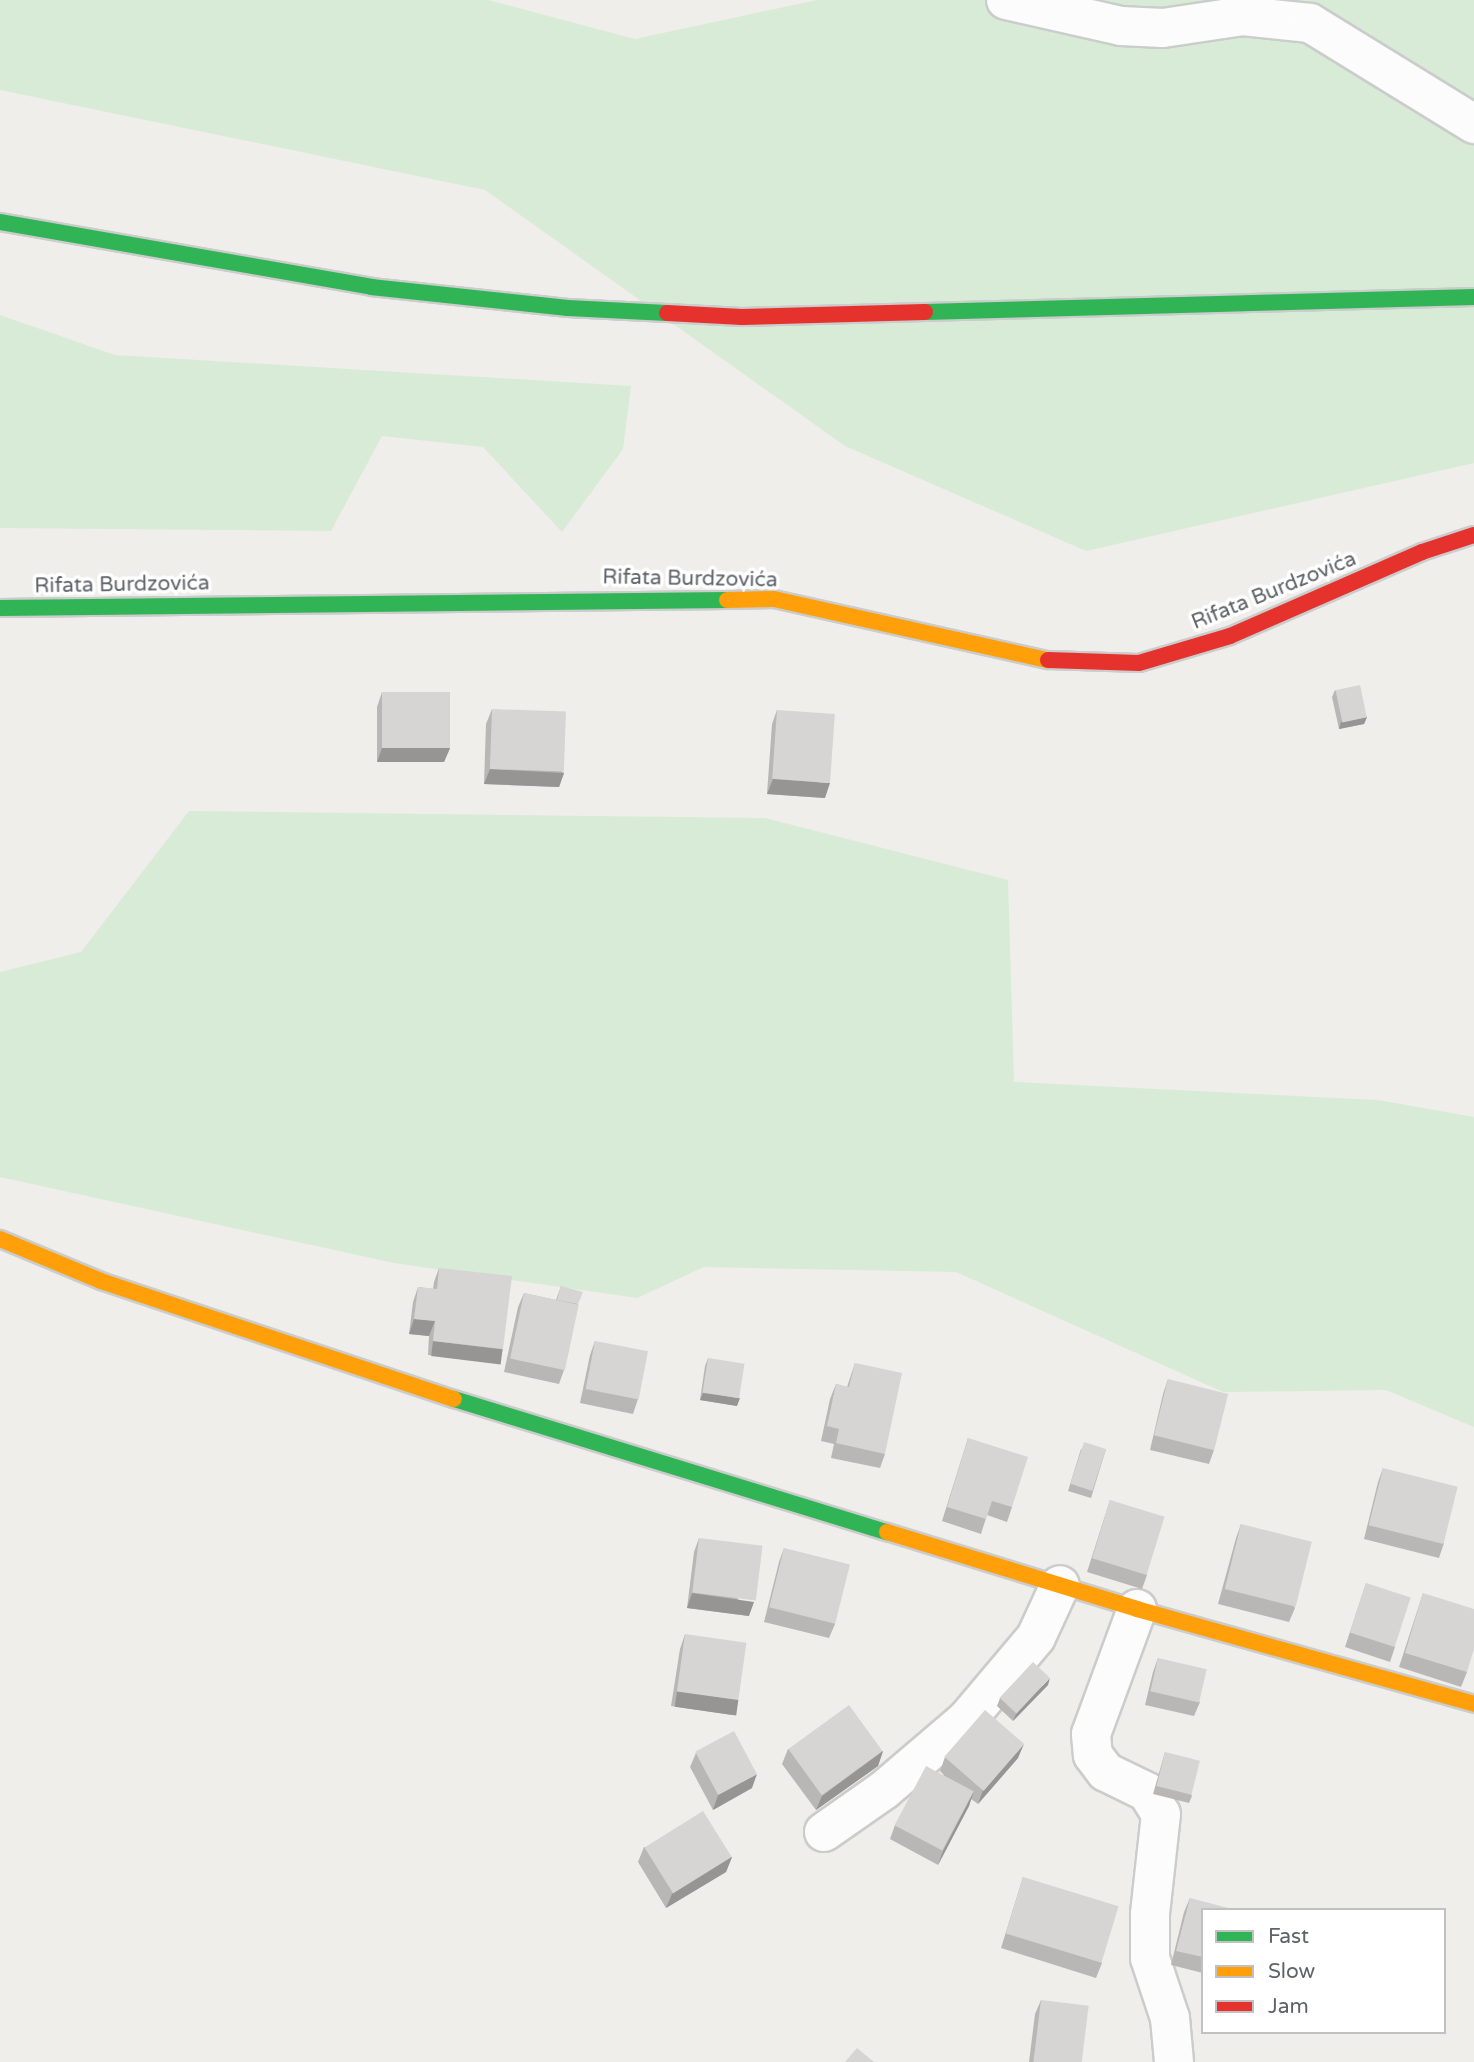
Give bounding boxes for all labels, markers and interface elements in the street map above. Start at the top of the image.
street label: Rifata Burdzovića [1188,546,1360,636]
street label: Rifata Burdzovića [602,565,778,593]
street label: Rifata Burdzovića [34,571,210,599]
legend [1201,1908,1446,2034]
text: Fast [1268,1924,1309,1949]
text: Slow [1268,1959,1315,1984]
text: Jam [1268,1994,1309,2019]

